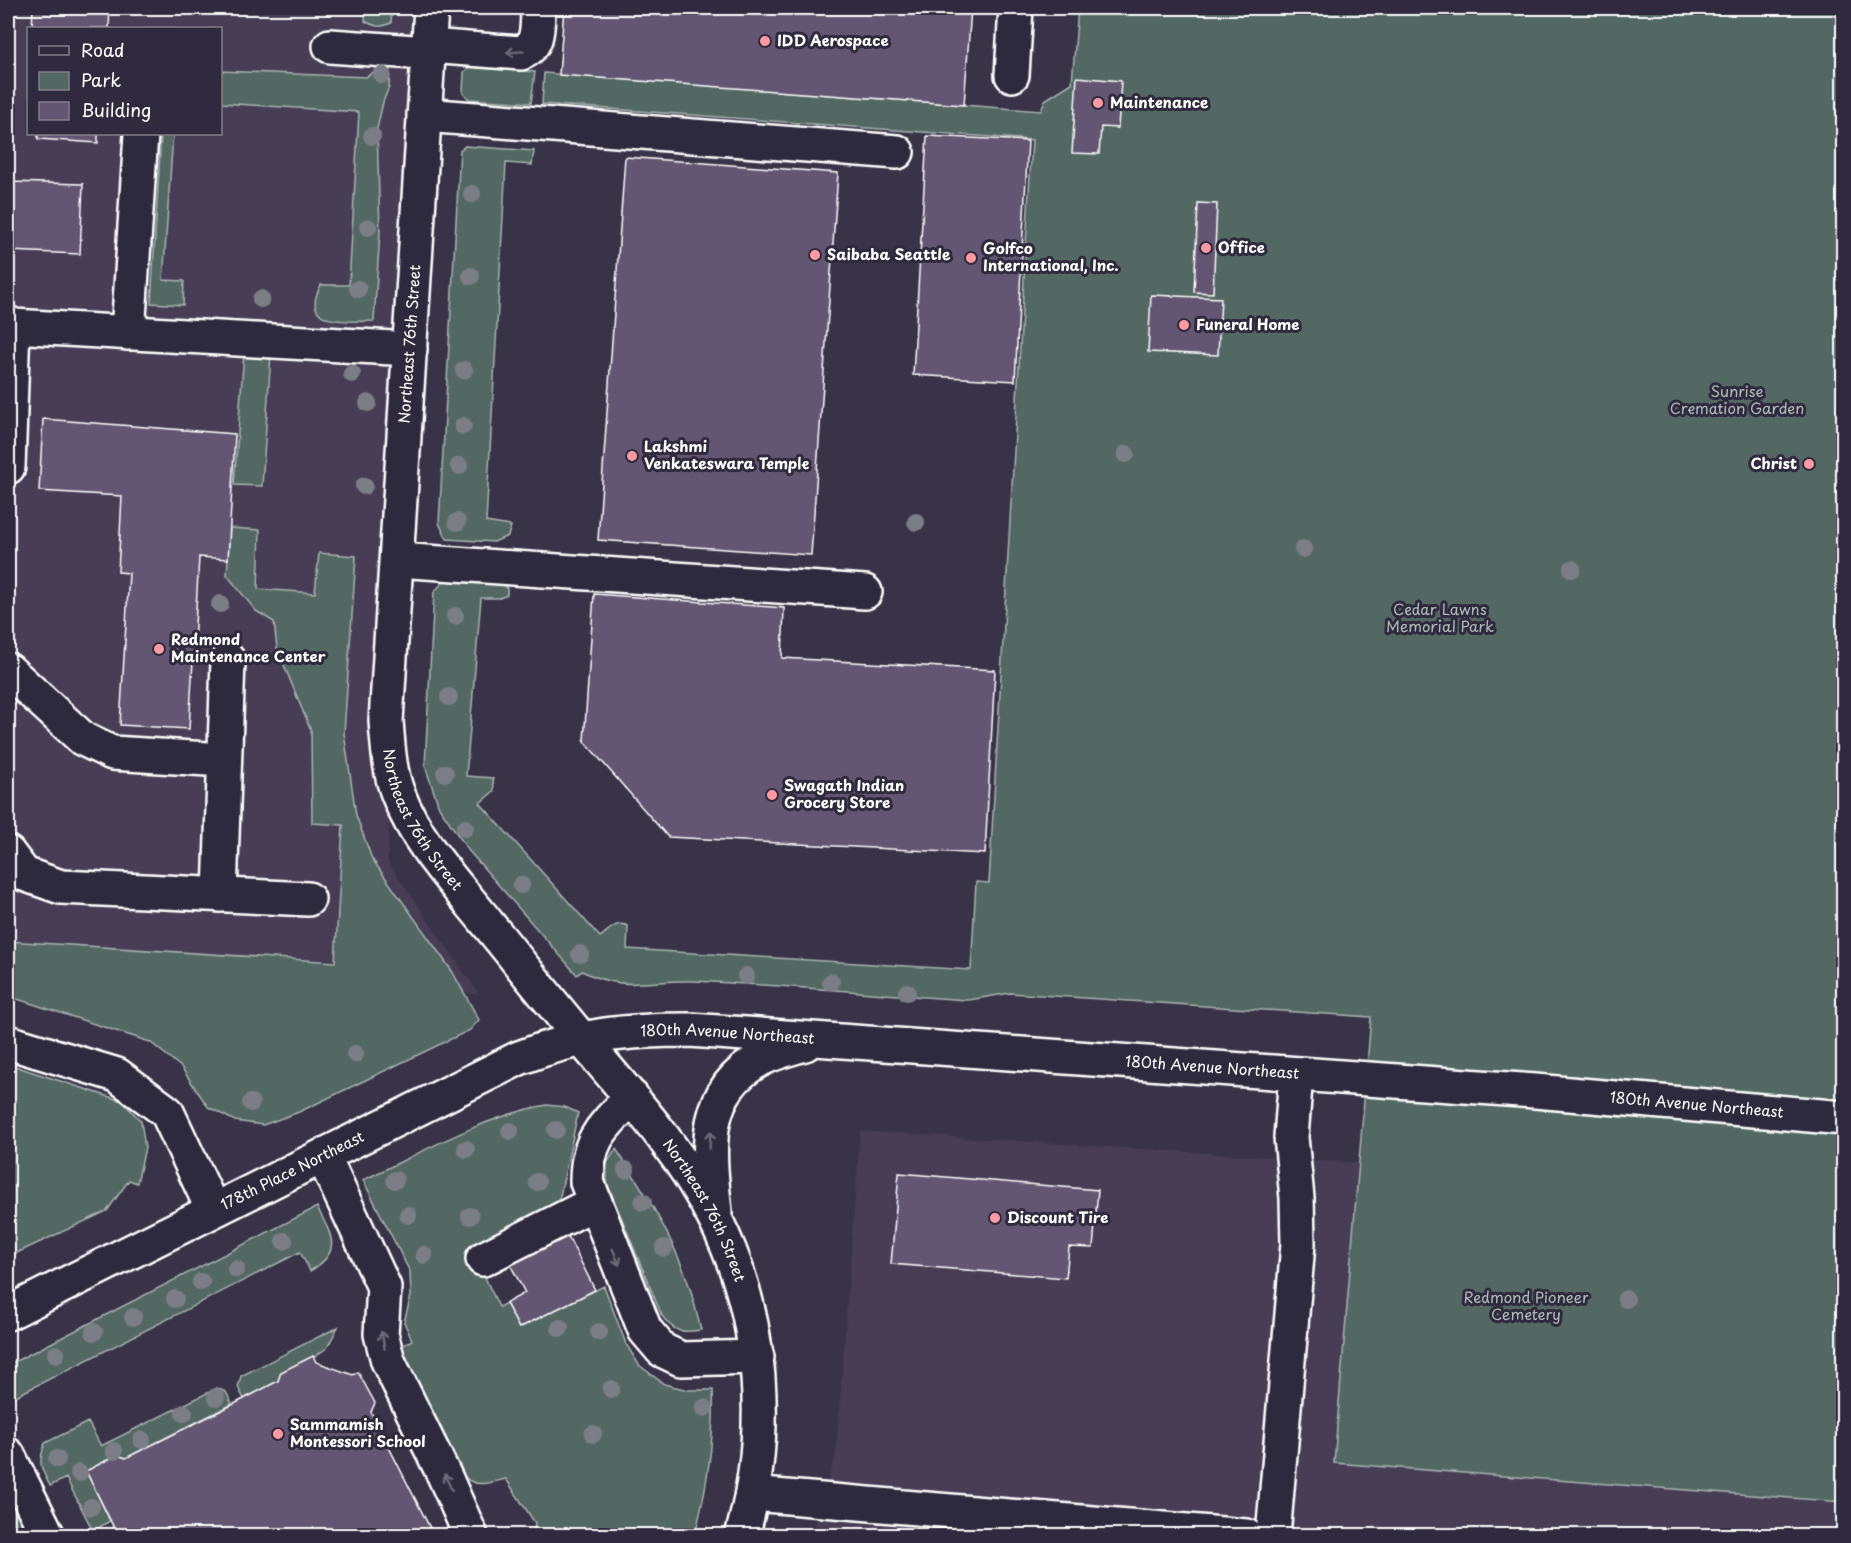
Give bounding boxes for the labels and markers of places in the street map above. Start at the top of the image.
place label: IDD Aerospace [777,28,889,51]
marker: IDD Aerospace [758,34,772,48]
place label: Maintenance [1110,90,1208,113]
marker: Maintenance [1091,96,1105,110]
place label: Office [1218,235,1265,258]
place label: Golfco International, Inc. [983,236,1119,276]
marker: Office [1199,241,1213,255]
place label: Saibaba Seattle [827,242,951,265]
marker: Saibaba Seattle [808,248,822,262]
marker: Golfco International, Inc. [964,251,978,265]
place label: Funeral Home [1196,312,1299,335]
marker: Funeral Home [1177,318,1191,332]
place label: Lakshmi Venkateswara Temple [644,434,809,474]
marker: Lakshmi Venkateswara Temple [625,449,639,463]
place label: Christ [1750,451,1797,474]
marker: Christ [1802,457,1816,471]
place label: Redmond Maintenance Center [171,627,326,667]
marker: Redmond Maintenance Center [152,642,166,656]
place label: Swagath Indian Grocery Store [784,773,904,813]
marker: Swagath Indian Grocery Store [765,788,779,802]
place label: Discount Tire [1007,1205,1108,1228]
marker: Discount Tire [988,1211,1002,1225]
place label: Sammamish Montessori School [290,1412,426,1452]
marker: Sammamish Montessori School [271,1427,285,1441]

